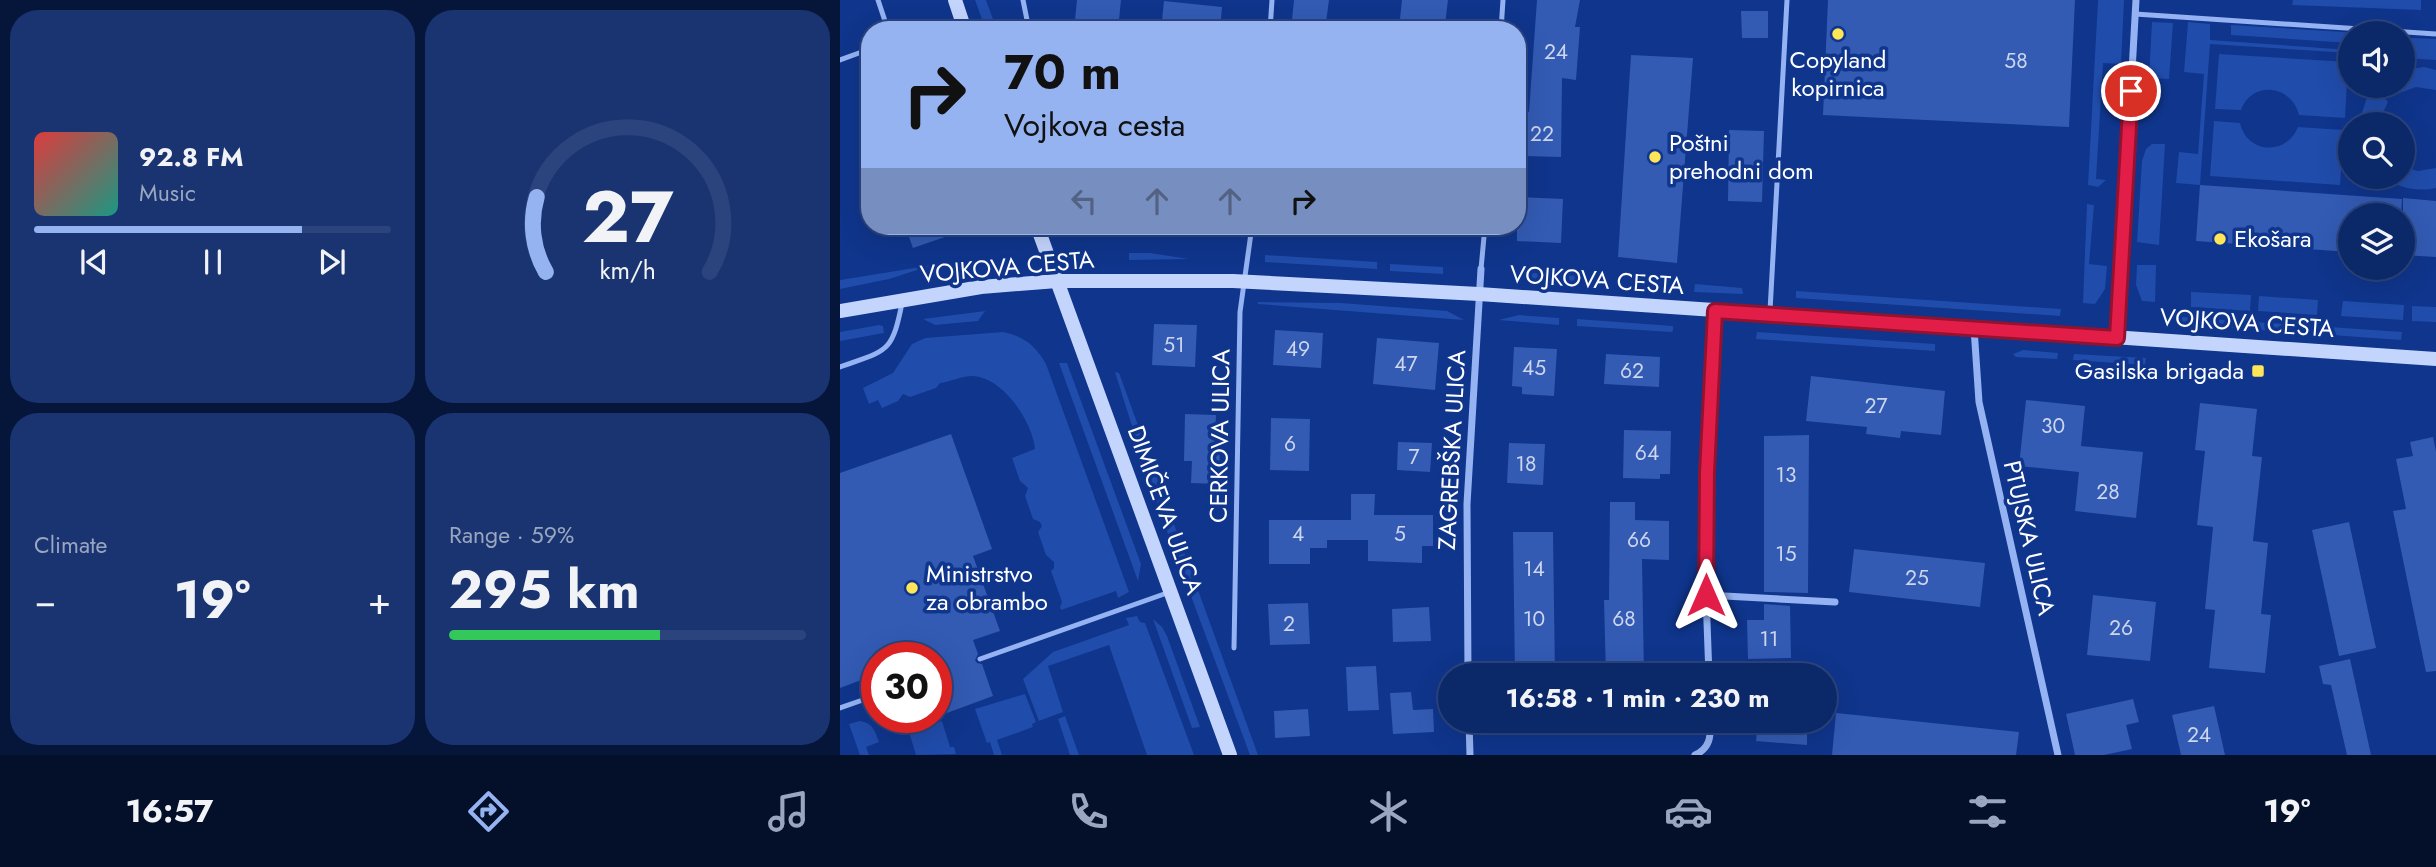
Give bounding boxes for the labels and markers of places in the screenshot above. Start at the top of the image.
marker: Copyland kopirnica [1830,26,1846,42]
place label: Copyland kopirnica [1790,42,1886,105]
pin [2101,61,2161,121]
place label: Poštni prehodni dom [1669,125,1814,188]
marker: Poštni prehodni dom [1647,149,1663,165]
place label: Ekošara [2234,221,2312,256]
marker: Ekošara [2212,231,2228,247]
place label: Gasilska brigada [2075,353,2244,388]
marker: Gasilska brigada [2250,363,2266,379]
place label: Ministrstvo za obrambo [926,556,1048,619]
marker: Ministrstvo za obrambo [904,580,920,596]

